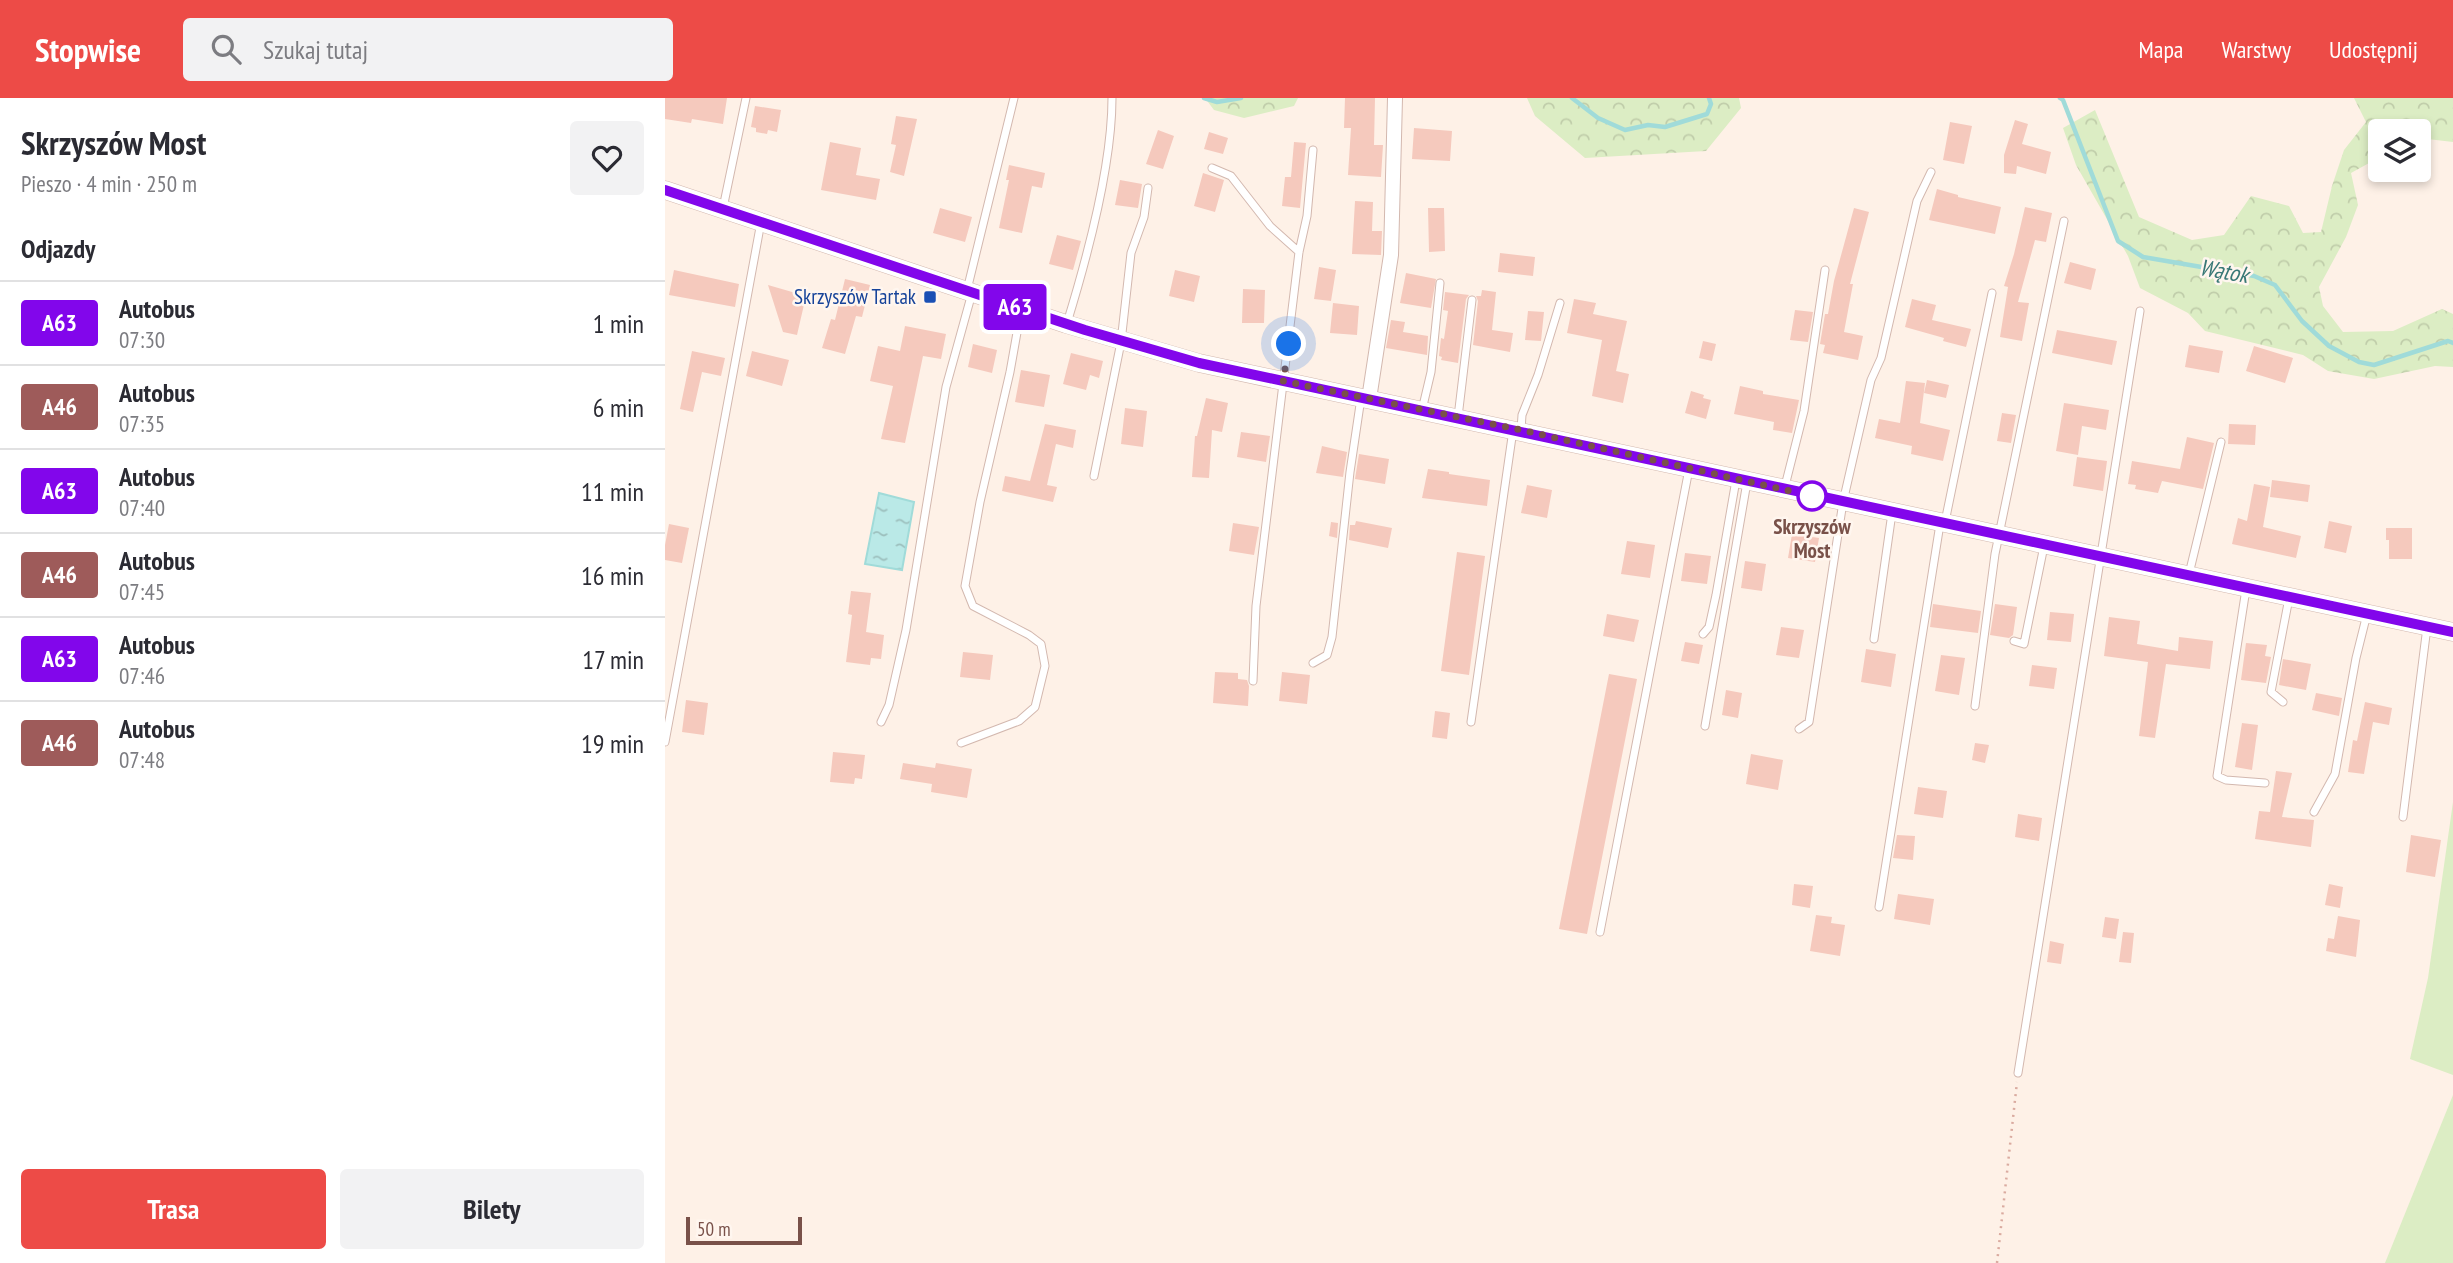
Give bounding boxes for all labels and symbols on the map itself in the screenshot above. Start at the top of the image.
water label: Wątok [2198,252,2254,290]
place label: Skrzyszów Tartak [794,283,916,310]
line badge: A63 [975,284,1055,330]
marker: Skrzyszów Tartak [922,289,938,305]
your location [1271,326,1306,361]
marker: Skrzyszów Most [1797,481,1827,511]
place label: Skrzyszów Most [1773,513,1851,564]
scale bar [686,1214,801,1246]

